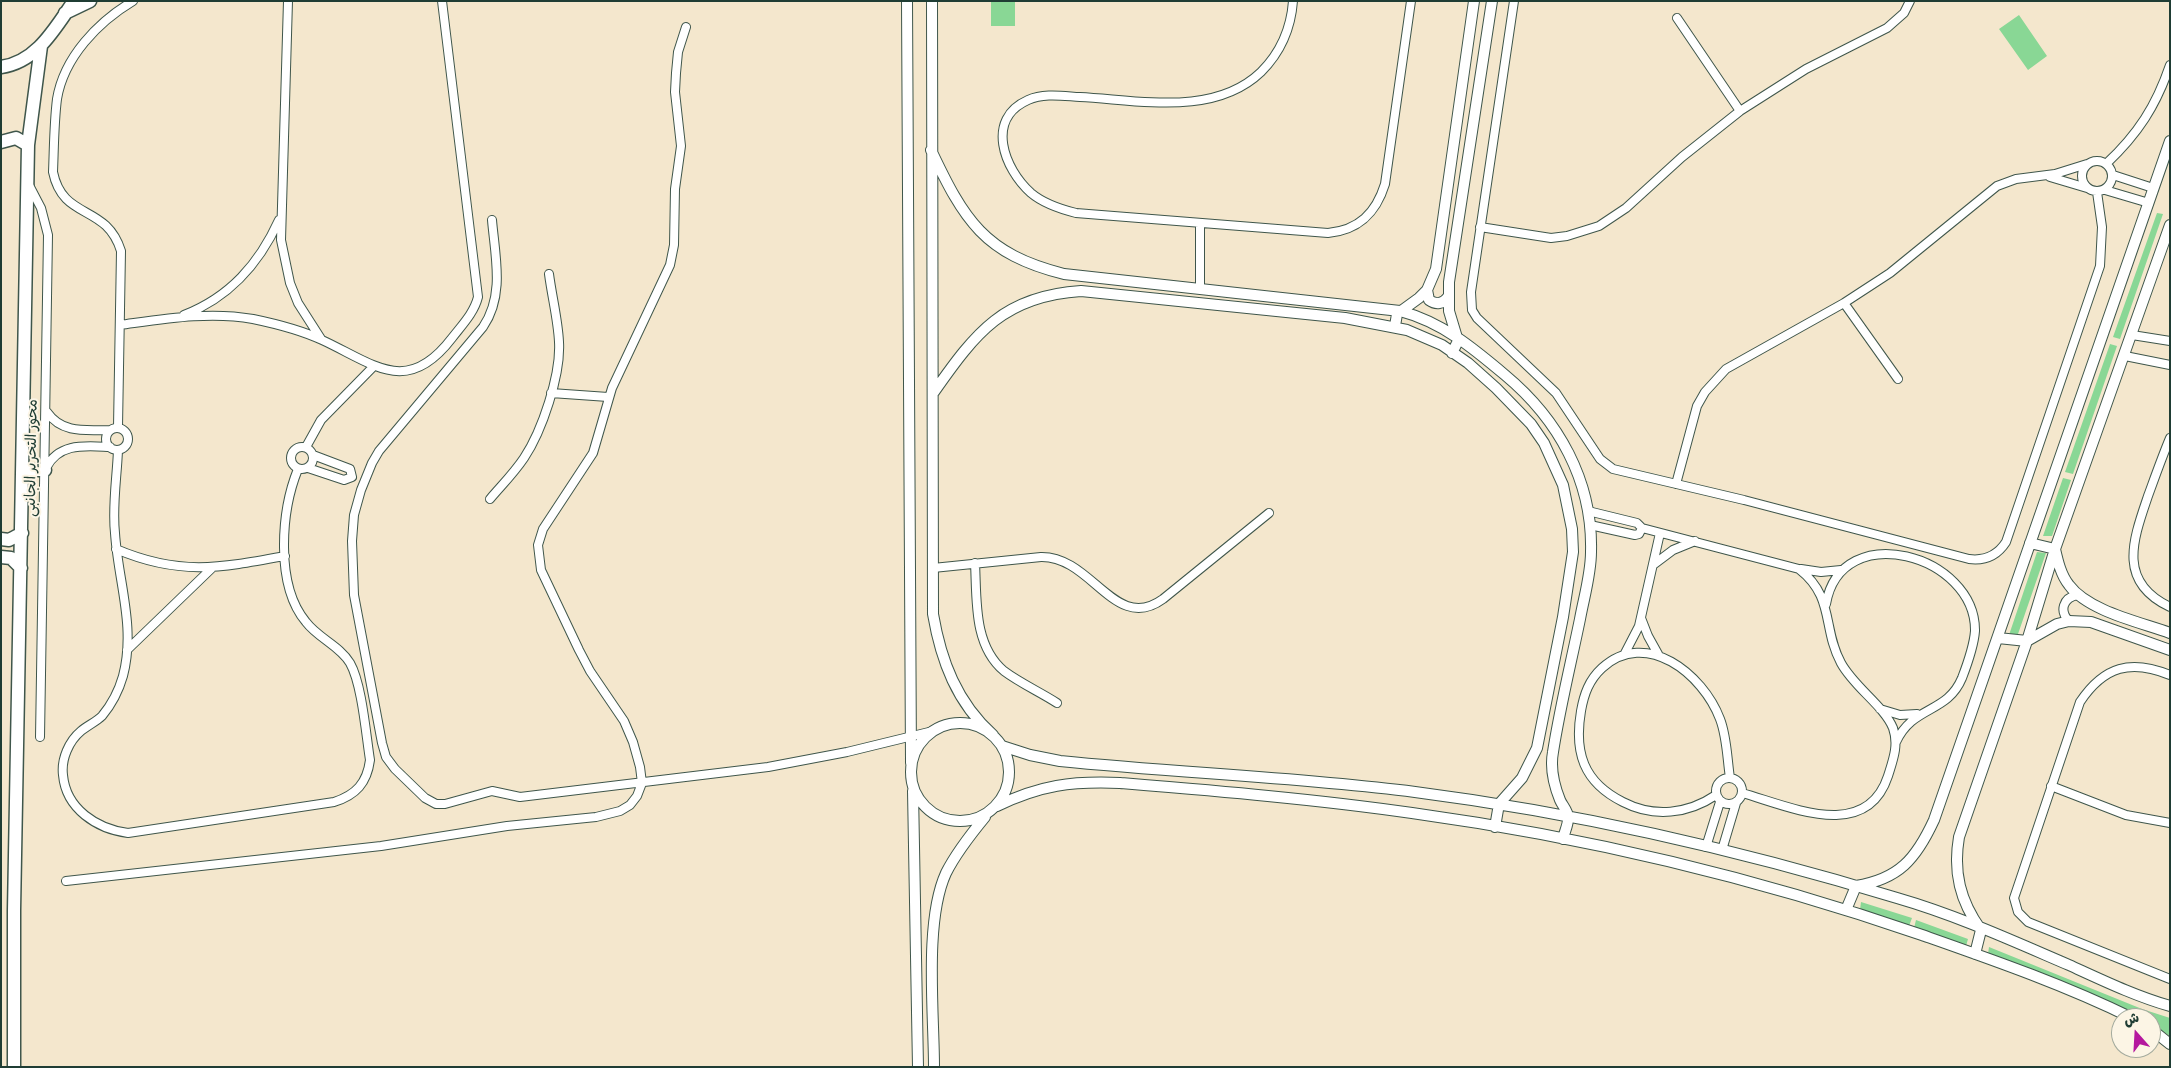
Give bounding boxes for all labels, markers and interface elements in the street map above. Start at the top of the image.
street label: محور التحرير الجانبى [22,399,42,517]
north arrow [2111,1008,2161,1058]
text: ش [2121,1009,2141,1030]

